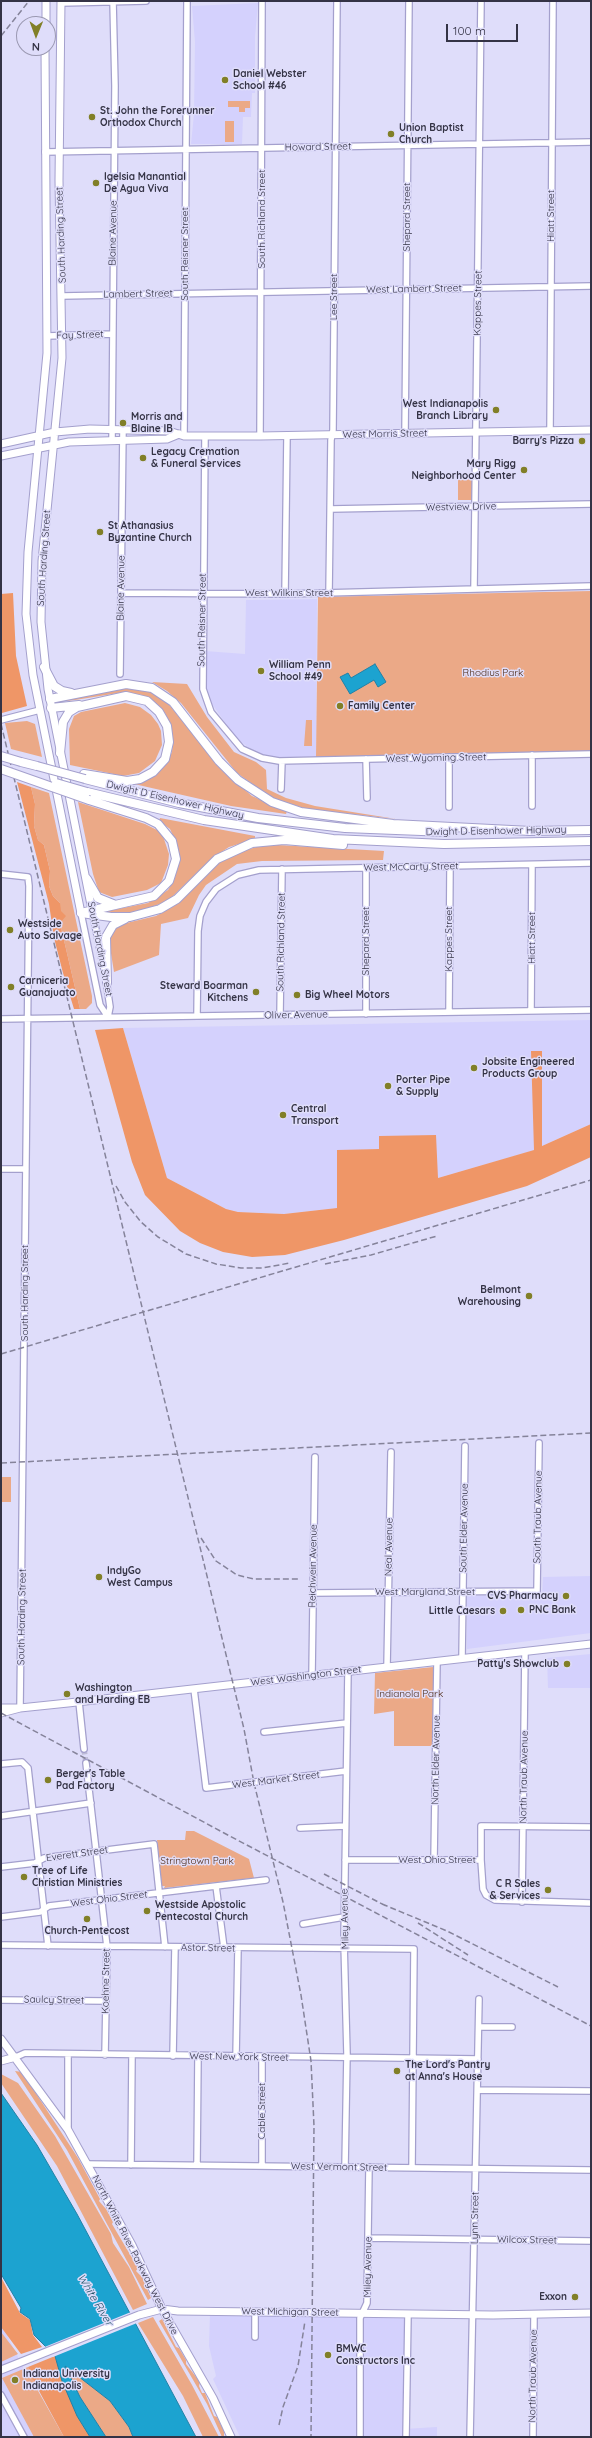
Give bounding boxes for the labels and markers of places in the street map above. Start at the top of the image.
place label: Daniel Webster School #46 [233,68,307,92]
marker: Daniel Webster School #46 [220,75,230,85]
place label: St. John the Forerunner Orthodox Church [100,105,214,128]
marker: St. John the Forerunner Orthodox Church [87,112,97,122]
place label: Union Baptist Church [399,122,464,146]
marker: Union Baptist Church [386,129,396,139]
place label: Igelsia Manantial De Agua Viva [104,171,186,194]
marker: Igelsia Manantial De Agua Viva [91,178,101,188]
place label: West Indianapolis Branch Library [403,398,488,422]
marker: West Indianapolis Branch Library [491,405,501,415]
place label: Morris and Blaine IB [131,411,183,434]
marker: Morris and Blaine IB [118,418,128,428]
place label: Barry's Pizza [513,435,574,447]
marker: Barry's Pizza [577,436,587,446]
place label: Legacy Cremation & Funeral Services [151,446,241,470]
marker: Legacy Cremation & Funeral Services [138,453,148,463]
place label: Mary Rigg Neighborhood Center [411,458,516,482]
marker: Mary Rigg Neighborhood Center [519,465,529,475]
place label: St Athanasius Byzantine Church [108,520,192,544]
marker: St Athanasius Byzantine Church [95,527,105,537]
place label: William Penn School #49 [269,659,331,682]
marker: William Penn School #49 [256,666,266,676]
place label: Family Center [348,700,415,712]
marker: Family Center [335,701,345,711]
place label: Westside Auto Salvage [18,918,82,942]
marker: Westside Auto Salvage [5,925,15,935]
place label: Carniceria Guanajuato [19,975,76,998]
place label: Steward Boarman Kitchens [160,980,248,1004]
marker: Carniceria Guanajuato [6,982,16,992]
marker: Steward Boarman Kitchens [251,987,261,997]
place label: Big Wheel Motors [305,989,390,1001]
marker: Big Wheel Motors [292,990,302,1000]
place label: Jobsite Engineered Products Group [482,1056,574,1080]
marker: Jobsite Engineered Products Group [469,1063,479,1073]
place label: Porter Pipe & Supply [396,1074,450,1098]
marker: Porter Pipe & Supply [383,1081,393,1091]
place label: Central Transport [291,1103,339,1126]
marker: Central Transport [278,1110,288,1120]
place label: Belmont Warehousing [458,1284,521,1308]
marker: Belmont Warehousing [524,1291,534,1301]
place label: IndyGo West Campus [107,1565,173,1588]
marker: IndyGo West Campus [94,1572,104,1582]
place label: CVS Pharmacy [487,1590,558,1602]
marker: CVS Pharmacy [561,1591,571,1601]
place label: PNC Bank [529,1604,576,1616]
place label: Little Caesars [429,1605,495,1617]
marker: PNC Bank [516,1605,526,1615]
marker: Little Caesars [498,1606,508,1616]
place label: Patty's Showclub [477,1658,559,1670]
marker: Patty's Showclub [562,1659,572,1669]
place label: Washington and Harding EB [75,1682,150,1706]
marker: Washington and Harding EB [62,1689,72,1699]
place label: Berger's Table Pad Factory [56,1768,125,1792]
marker: Berger's Table Pad Factory [43,1775,53,1785]
place label: Tree of Life Christian Ministries [32,1865,122,1888]
marker: Tree of Life Christian Ministries [19,1872,29,1882]
place label: C R Sales & Services [490,1878,540,1902]
marker: C R Sales & Services [543,1885,553,1895]
place label: Westside Apostolic Pentecostal Church [155,1899,248,1922]
marker: Westside Apostolic Pentecostal Church [142,1906,152,1916]
marker: Church-Pentecost [82,1914,92,1924]
place label: Church-Pentecost [44,1925,130,1937]
place label: The Lord's Pantry at Anna's House [405,2059,490,2082]
marker: The Lord's Pantry at Anna's House [392,2066,402,2076]
place label: Exxon [539,2291,567,2303]
marker: Exxon [570,2292,580,2302]
place label: BMWC Constructors Inc [336,2343,415,2366]
marker: BMWC Constructors Inc [323,2350,333,2360]
place label: Indiana University Indianapolis [23,2368,110,2392]
marker: Indiana University Indianapolis [10,2375,20,2385]

